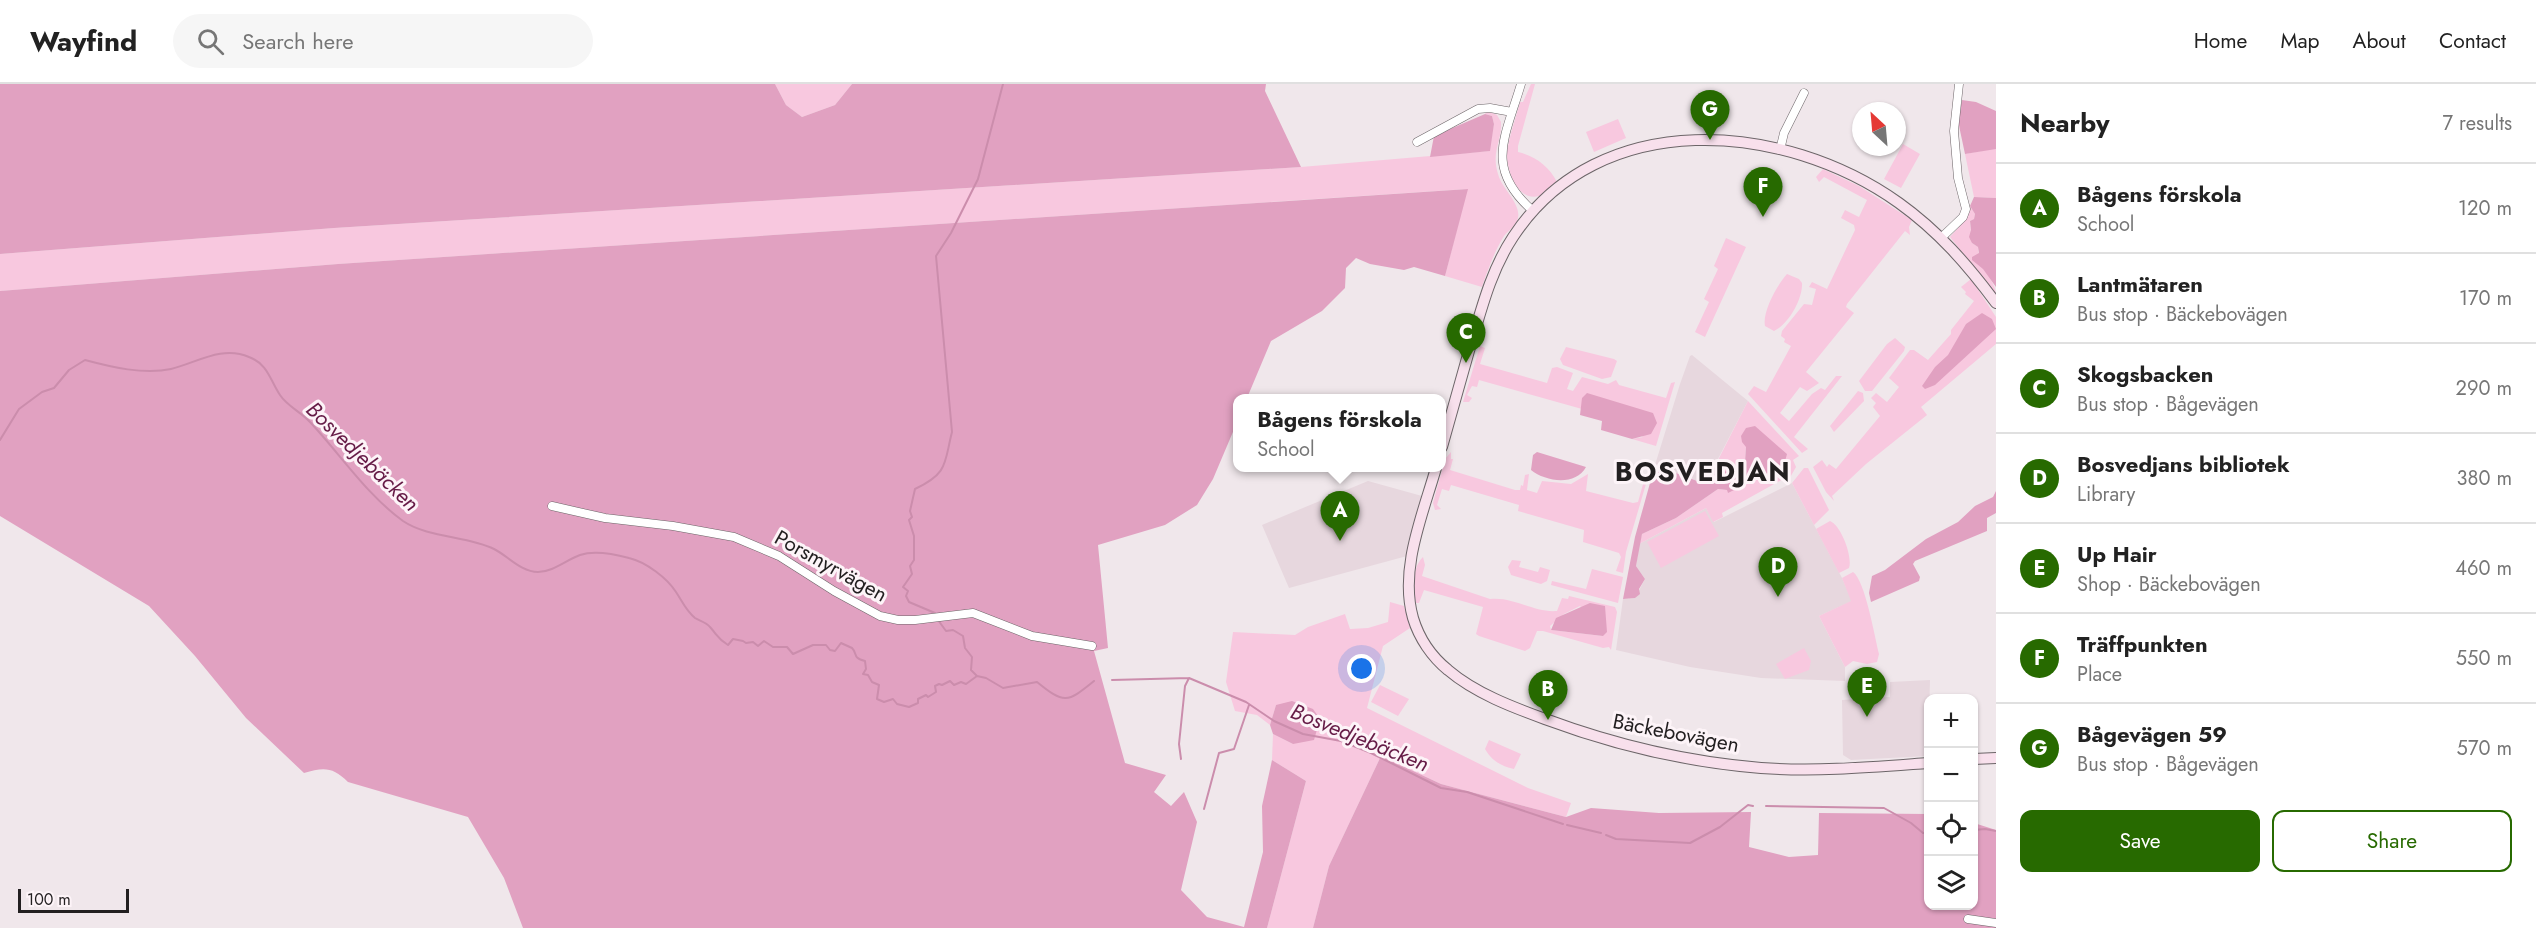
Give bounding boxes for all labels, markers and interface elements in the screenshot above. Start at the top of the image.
search box [173,14,593,68]
text: Wayfind [30,21,137,62]
icon: search [194,25,227,58]
text: Search here [242,25,354,57]
text: Home [2194,26,2247,56]
text: Map [2280,26,2320,56]
text: About [2353,26,2406,56]
text: Contact [2439,26,2506,56]
pin: G [1690,91,1730,140]
north arrow [1852,102,1906,156]
text: Nearby [2020,104,2109,142]
text: 7 results [2443,109,2512,138]
pin: F [1744,168,1782,217]
text: Bågens förskola [2077,178,2242,210]
text: A [2032,194,2047,223]
text: 120 m [2458,194,2512,223]
text: School [2077,210,2134,239]
text: Lantmätaren [2077,268,2203,300]
text: B [2033,284,2046,313]
text: 170 m [2459,284,2512,313]
text: Bus stop · Bäckebovägen [2077,300,2288,329]
pin: C [1446,314,1486,363]
text: Skogsbacken [2077,358,2213,390]
text: C [2032,374,2047,403]
text: 290 m [2456,374,2512,403]
text: Bus stop · Bågevägen [2077,390,2259,419]
water label: Bosvedjebäcken [299,394,427,518]
popup [1233,394,1446,472]
text: Bågens förskola [1257,403,1422,435]
text: School [1257,435,1315,464]
text: Bosvedjans bibliotek [2077,448,2290,480]
district label: BOSVEDJAN [1615,452,1791,491]
text: D [2032,464,2047,493]
text: 380 m [2457,464,2512,493]
text: Library [2077,480,2135,509]
pin: A [1320,492,1360,541]
street label: Porsmyrvägen [769,523,893,609]
text: Up Hair [2077,538,2157,570]
pin: D [1758,548,1798,597]
text: E [2033,554,2046,583]
text: 460 m [2455,554,2512,583]
text: Shop · Bäckebovägen [2077,570,2261,599]
text: Träffpunkten [2077,628,2208,660]
text: F [2034,644,2045,673]
text: 550 m [2456,644,2512,673]
your location [1347,654,1376,683]
text: Place [2077,660,2122,689]
pin: E [1848,668,1886,717]
pin: B [1528,670,1568,720]
map controls [1924,694,1978,910]
button: + [1924,694,1978,748]
water label: Bosvedjebäcken [1286,695,1434,779]
street label: Bäckebovägen [1610,706,1742,760]
text: Bågevägen 59 [2077,718,2227,750]
text: G [2031,734,2048,763]
text: 570 m [2457,734,2512,763]
button: − [1924,748,1978,802]
text: Bus stop · Bågevägen [2077,750,2259,779]
button: locate [1924,802,1978,856]
button: Save [2020,810,2260,872]
button: Share [2272,810,2512,872]
button: layers [1924,856,1978,910]
scale bar [18,886,129,914]
text: 100 m [27,888,71,911]

